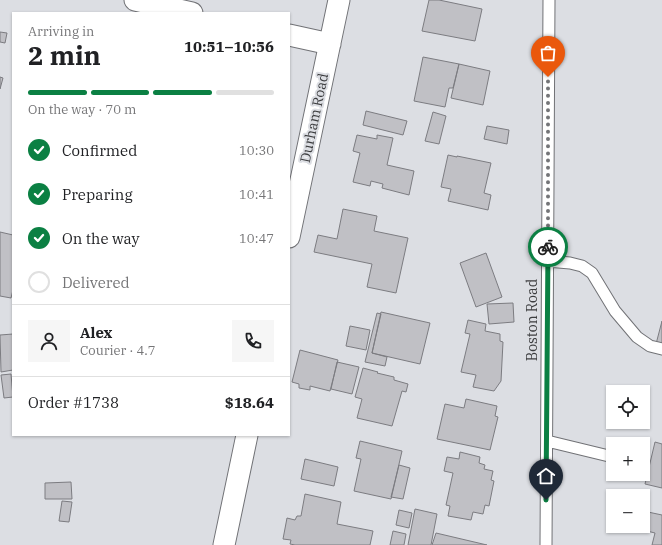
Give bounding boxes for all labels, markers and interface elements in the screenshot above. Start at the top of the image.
text: Arriving in [28,23,94,40]
pin [531,36,565,77]
text: 10:51–10:56 [184,37,274,56]
text: 2 min [28,38,101,72]
icon: bag [537,42,559,64]
street label: Durham Road [296,71,332,164]
text: On the way · 70 m [28,101,136,118]
icon: check [28,139,50,161]
text: Confirmed [62,141,137,160]
text: 10:30 [239,142,274,159]
icon: check [28,183,50,205]
text: Preparing [62,185,133,204]
text: 10:41 [239,186,274,203]
icon: check [28,227,50,249]
courier [528,227,568,267]
text: On the way [62,229,140,248]
text: 10:47 [239,230,274,247]
icon: bike [537,236,559,258]
text: Delivered [62,273,130,292]
street label: Boston Road [523,278,541,361]
button: person [28,320,70,362]
button: phone [232,320,274,362]
text: Alex [80,323,112,342]
text: Courier · 4.7 [80,342,156,359]
map controls [606,385,650,533]
button: locate [606,385,650,429]
text: Order #1738 [28,393,119,412]
text: $18.64 [225,393,274,412]
button: + [606,437,650,481]
pin [529,459,563,500]
icon: home [535,465,557,487]
button: − [606,489,650,533]

